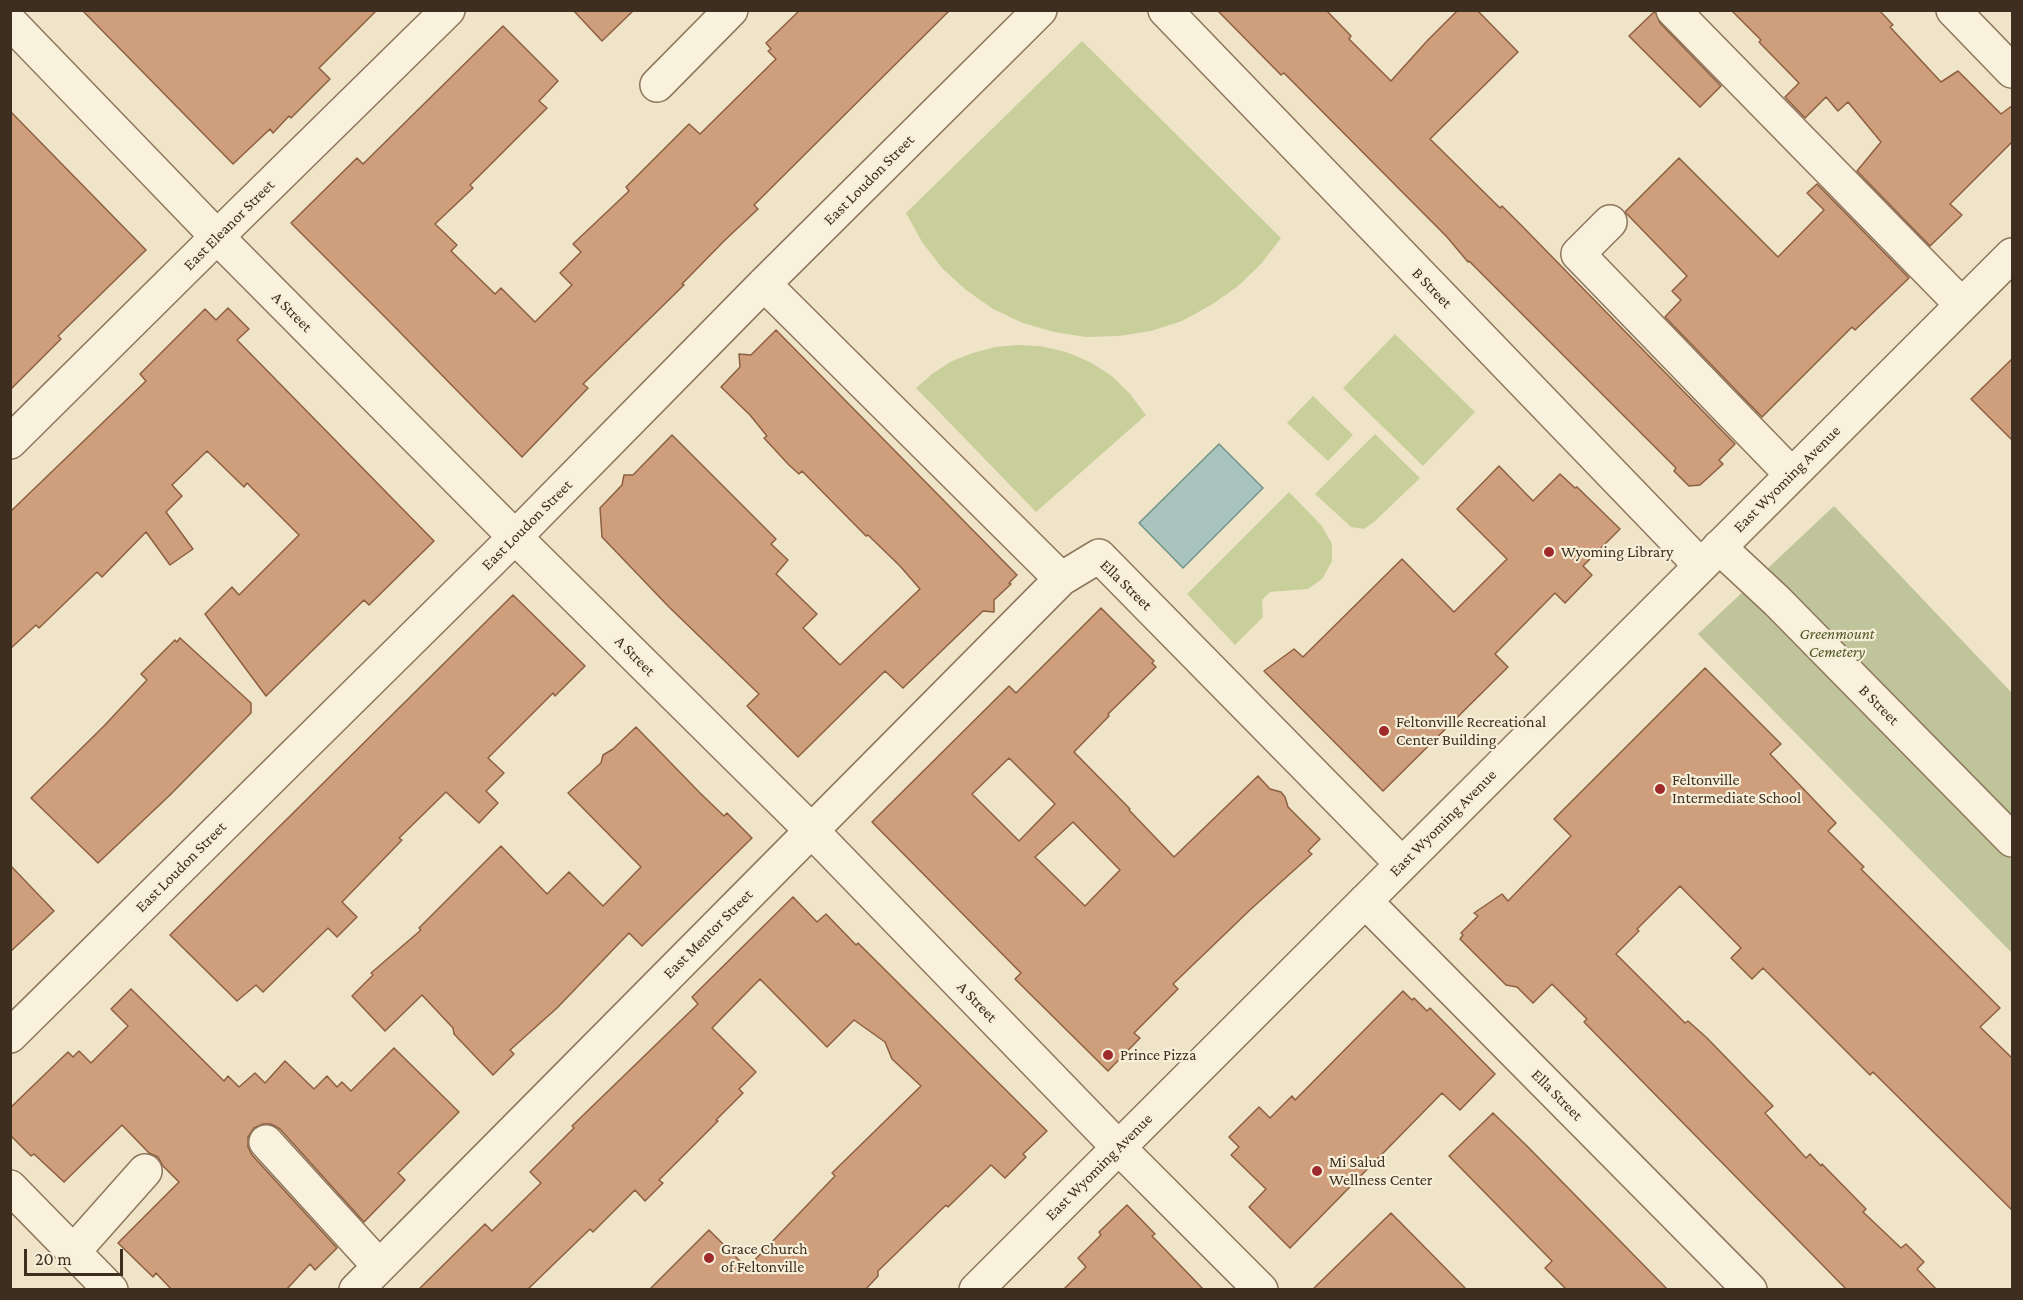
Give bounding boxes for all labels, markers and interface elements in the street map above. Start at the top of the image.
street label: East Loudon Street [820,131,918,229]
street label: East Eleanor Street [180,176,278,274]
street label: B Street [1408,264,1456,312]
street label: A Street [268,288,316,336]
street label: East Wyoming Avenue [1729,421,1845,537]
street label: East Loudon Street [478,476,576,574]
place label: Wyoming Library [1561,542,1673,562]
marker: Wyoming Library [1542,545,1556,559]
street label: Ella Street [1096,556,1156,614]
park label: Greenmount Cemetery [1799,624,1875,662]
street label: A Street [611,632,659,680]
street label: B Street [1855,681,1903,729]
place label: Feltonville Recreational Center Building [1396,712,1546,750]
marker: Feltonville Recreational Center Building [1377,724,1391,738]
street label: East Wyoming Avenue [1385,765,1501,881]
place label: Feltonville Intermediate School [1672,770,1801,808]
marker: Feltonville Intermediate School [1653,782,1667,796]
street label: East Loudon Street [132,818,230,916]
street label: East Mentor Street [659,885,757,983]
street label: A Street [953,977,1001,1027]
place label: Prince Pizza [1120,1045,1196,1065]
marker: Prince Pizza [1101,1048,1115,1062]
street label: Ella Street [1527,1065,1587,1125]
street label: East Wyoming Avenue [1041,1109,1157,1225]
place label: Mi Salud Wellness Center [1329,1152,1433,1190]
marker: Mi Salud Wellness Center [1310,1164,1324,1178]
scale bar [27,1237,126,1275]
place label: Grace Church of Feltonville [721,1239,808,1277]
text: 20 m [35,1249,72,1269]
marker: Grace Church of Feltonville [702,1251,716,1265]

